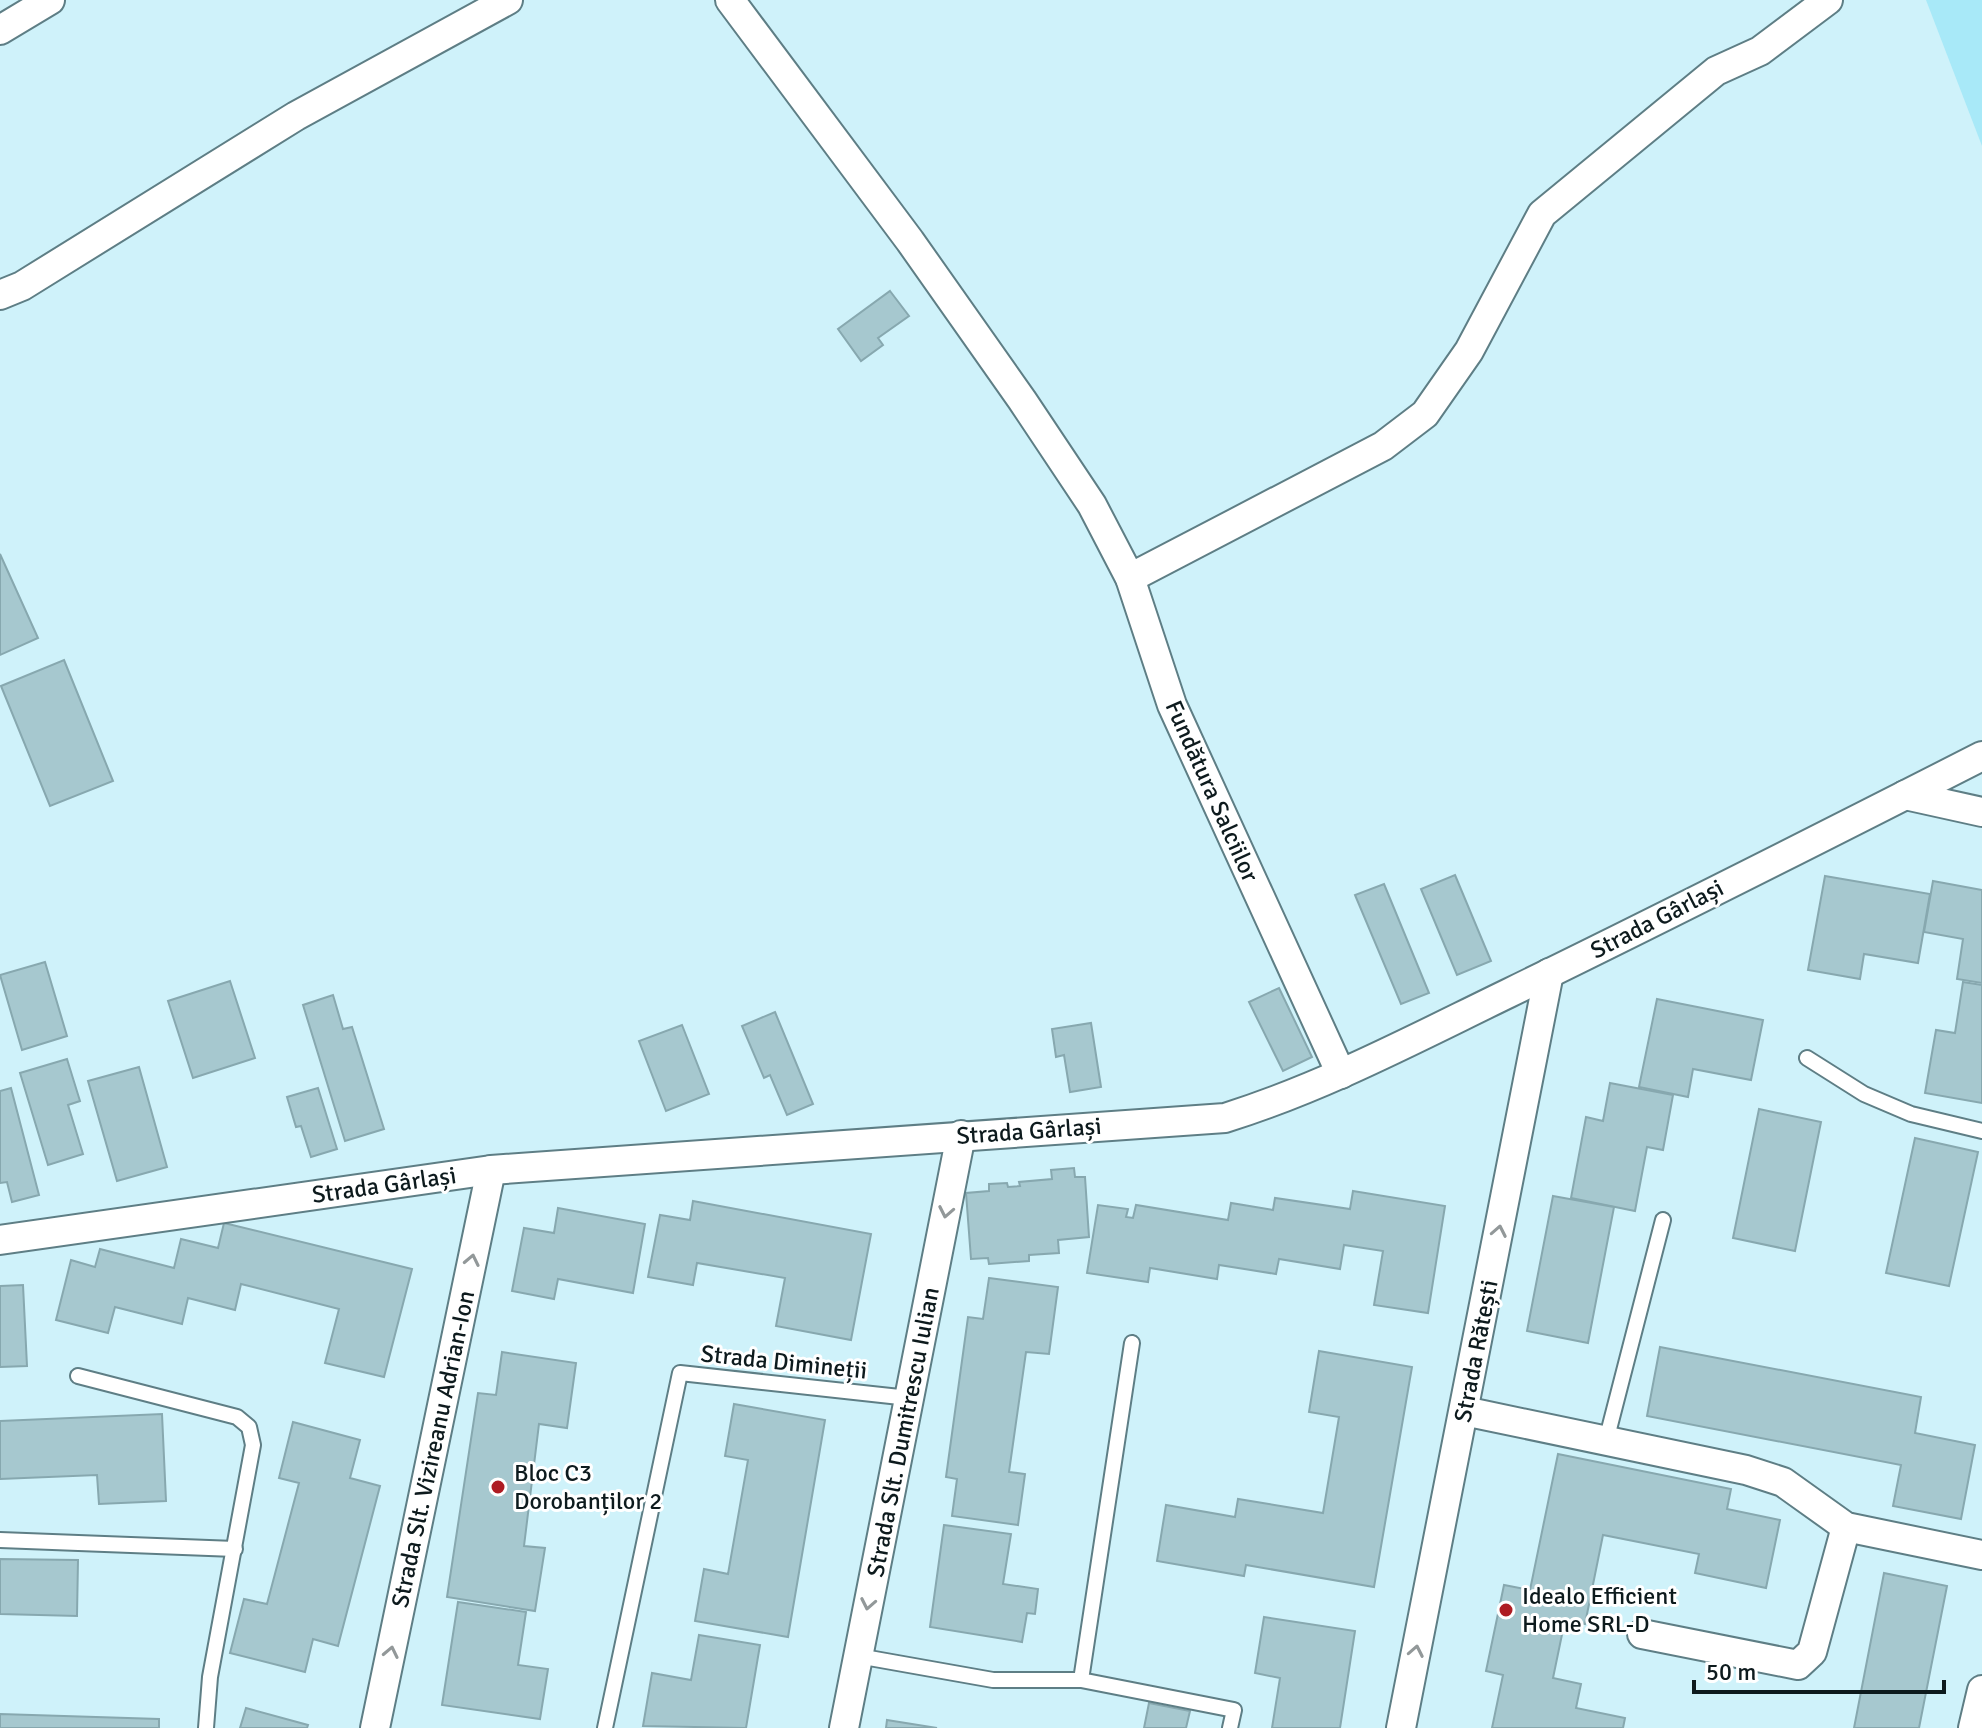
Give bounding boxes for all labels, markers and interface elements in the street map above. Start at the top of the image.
street label: Fundătura Salciilor [1159,696,1265,886]
street label: Strada Gârlași [1585,873,1729,965]
street label: Strada Gârlași [955,1111,1103,1151]
street label: Strada Gârlași [310,1160,458,1210]
one-way arrow [938,1205,955,1218]
one-way arrow [1490,1225,1507,1239]
one-way arrow [463,1254,480,1267]
street label: Strada Rătești [1447,1277,1505,1425]
street label: Strada Slt. Dumitrescu Iulian [860,1285,946,1579]
street label: Strada Slt. Vizireanu Adrian-Ion [385,1288,481,1610]
street label: Strada Dimineții [699,1338,869,1386]
place label: Bloc C3 Dorobanților 2 [514,1458,662,1516]
marker: Bloc C3 Dorobanților 2 [489,1478,507,1496]
place label: Idealo Efficient Home SRL-D [1522,1581,1677,1639]
one-way arrow [861,1597,878,1611]
marker: Idealo Efficient Home SRL-D [1497,1601,1515,1619]
scale bar [1694,1644,1944,1694]
one-way arrow [382,1645,399,1659]
one-way arrow [1407,1645,1424,1658]
text: 50 m [1706,1657,1756,1687]

